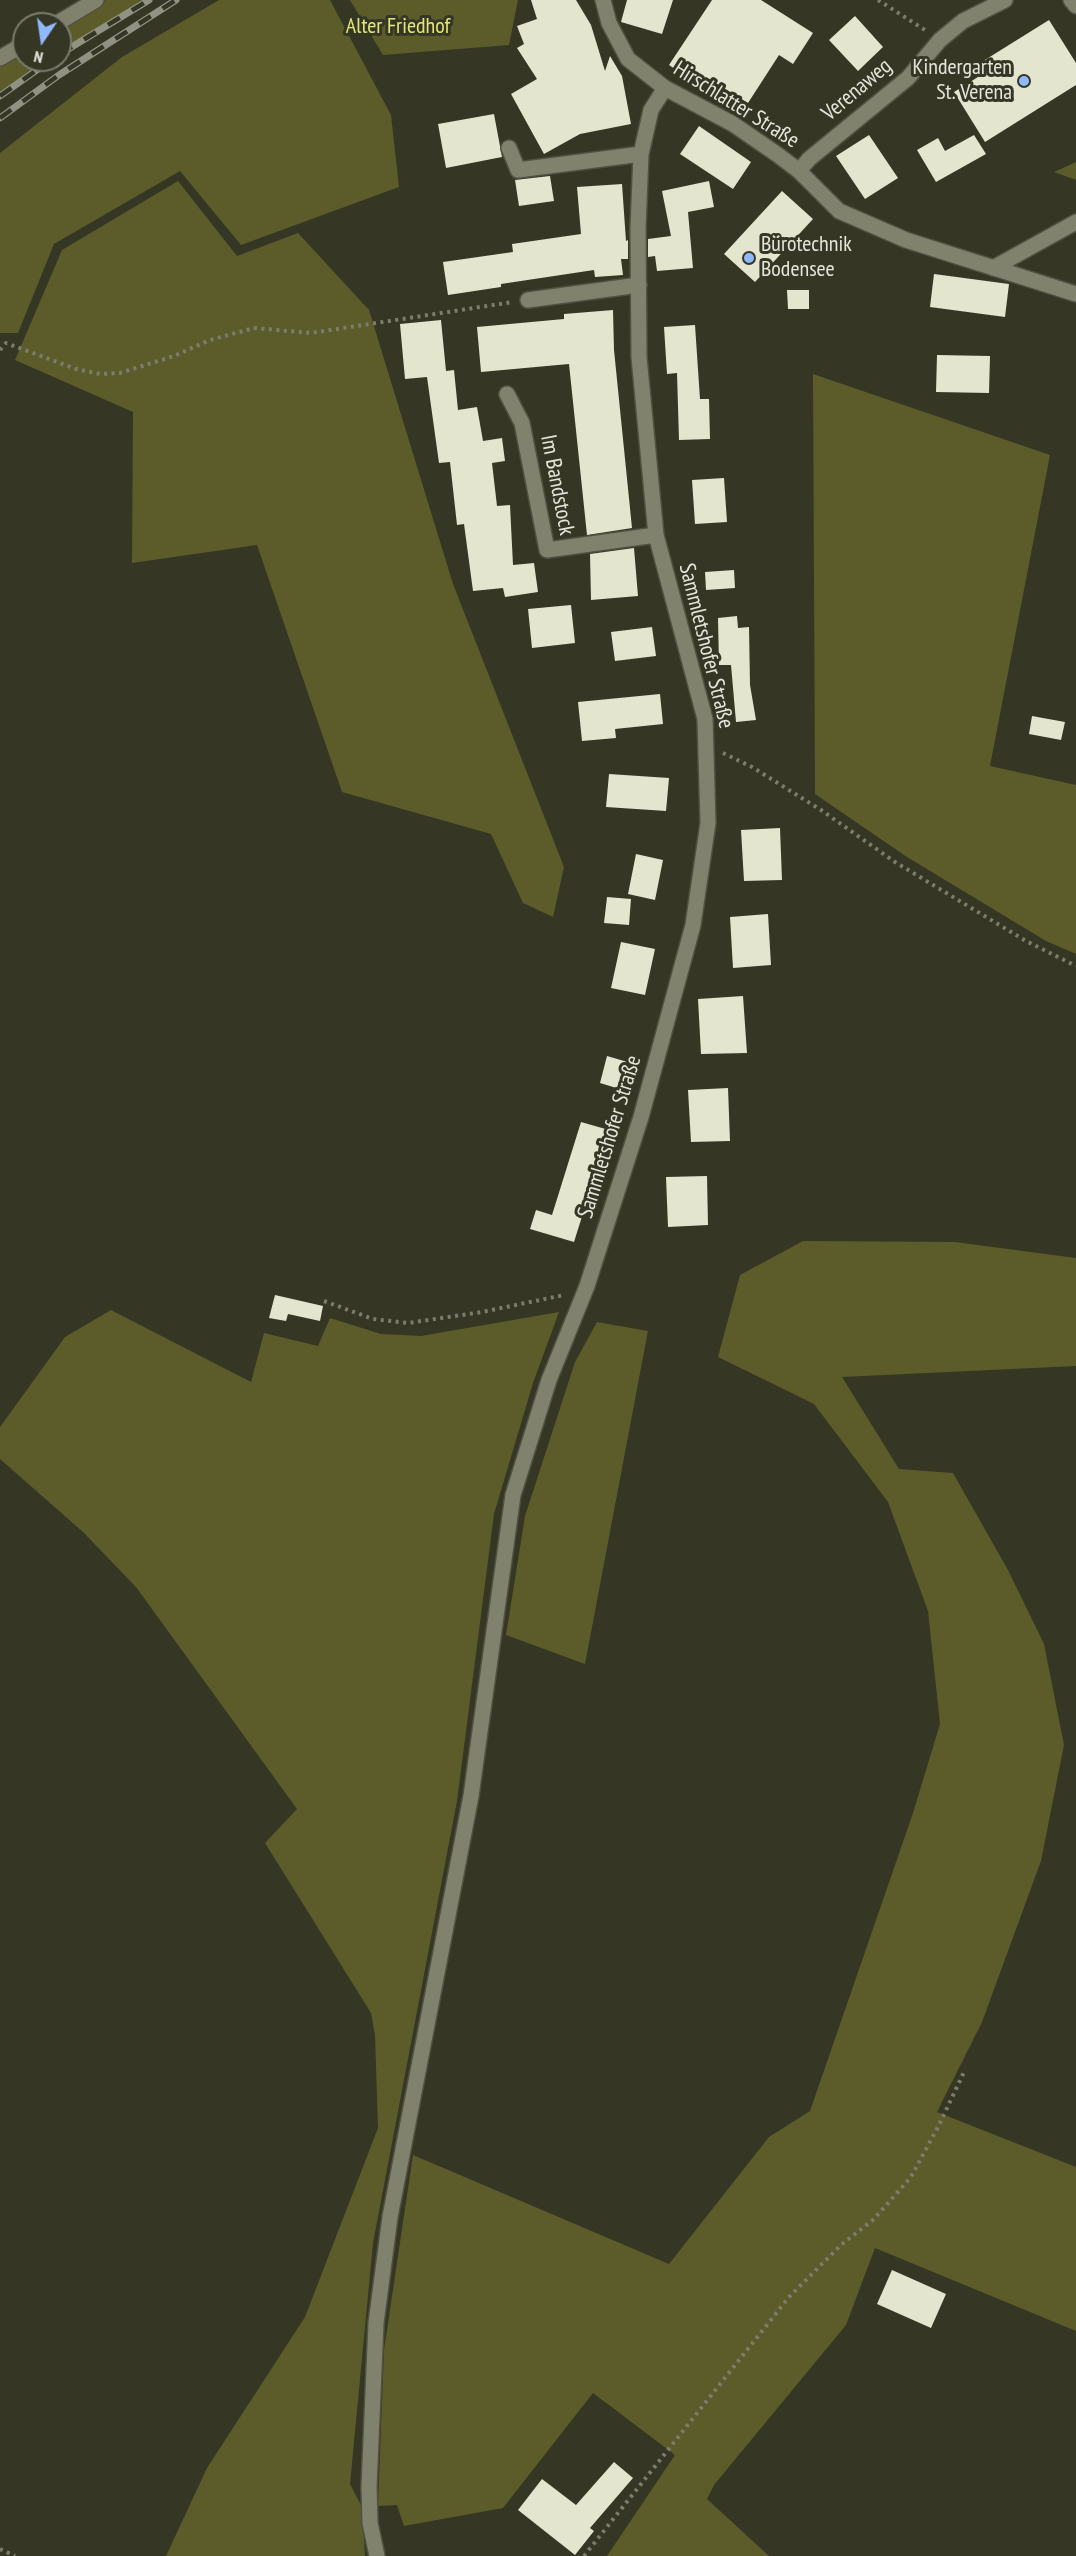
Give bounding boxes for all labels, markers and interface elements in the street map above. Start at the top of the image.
north arrow [12,12,72,72]
park label: Alter Friedhof [346,14,450,40]
text: N [32,47,45,68]
street label: Verenaweg [817,53,897,127]
place label: Kindergarten St. Verena [913,55,1012,106]
street label: Hirschlatter Straße [668,56,804,154]
marker: Kindergarten St. Verena [1017,74,1031,88]
place label: Bürotechnik Bodensee [761,232,852,284]
marker: Bürotechnik Bodensee [742,251,756,265]
street label: Im Bandstock [534,433,580,537]
street label: Sammletshofer Straße [673,561,739,731]
street label: Sammletshofer Straße [573,1052,647,1222]

